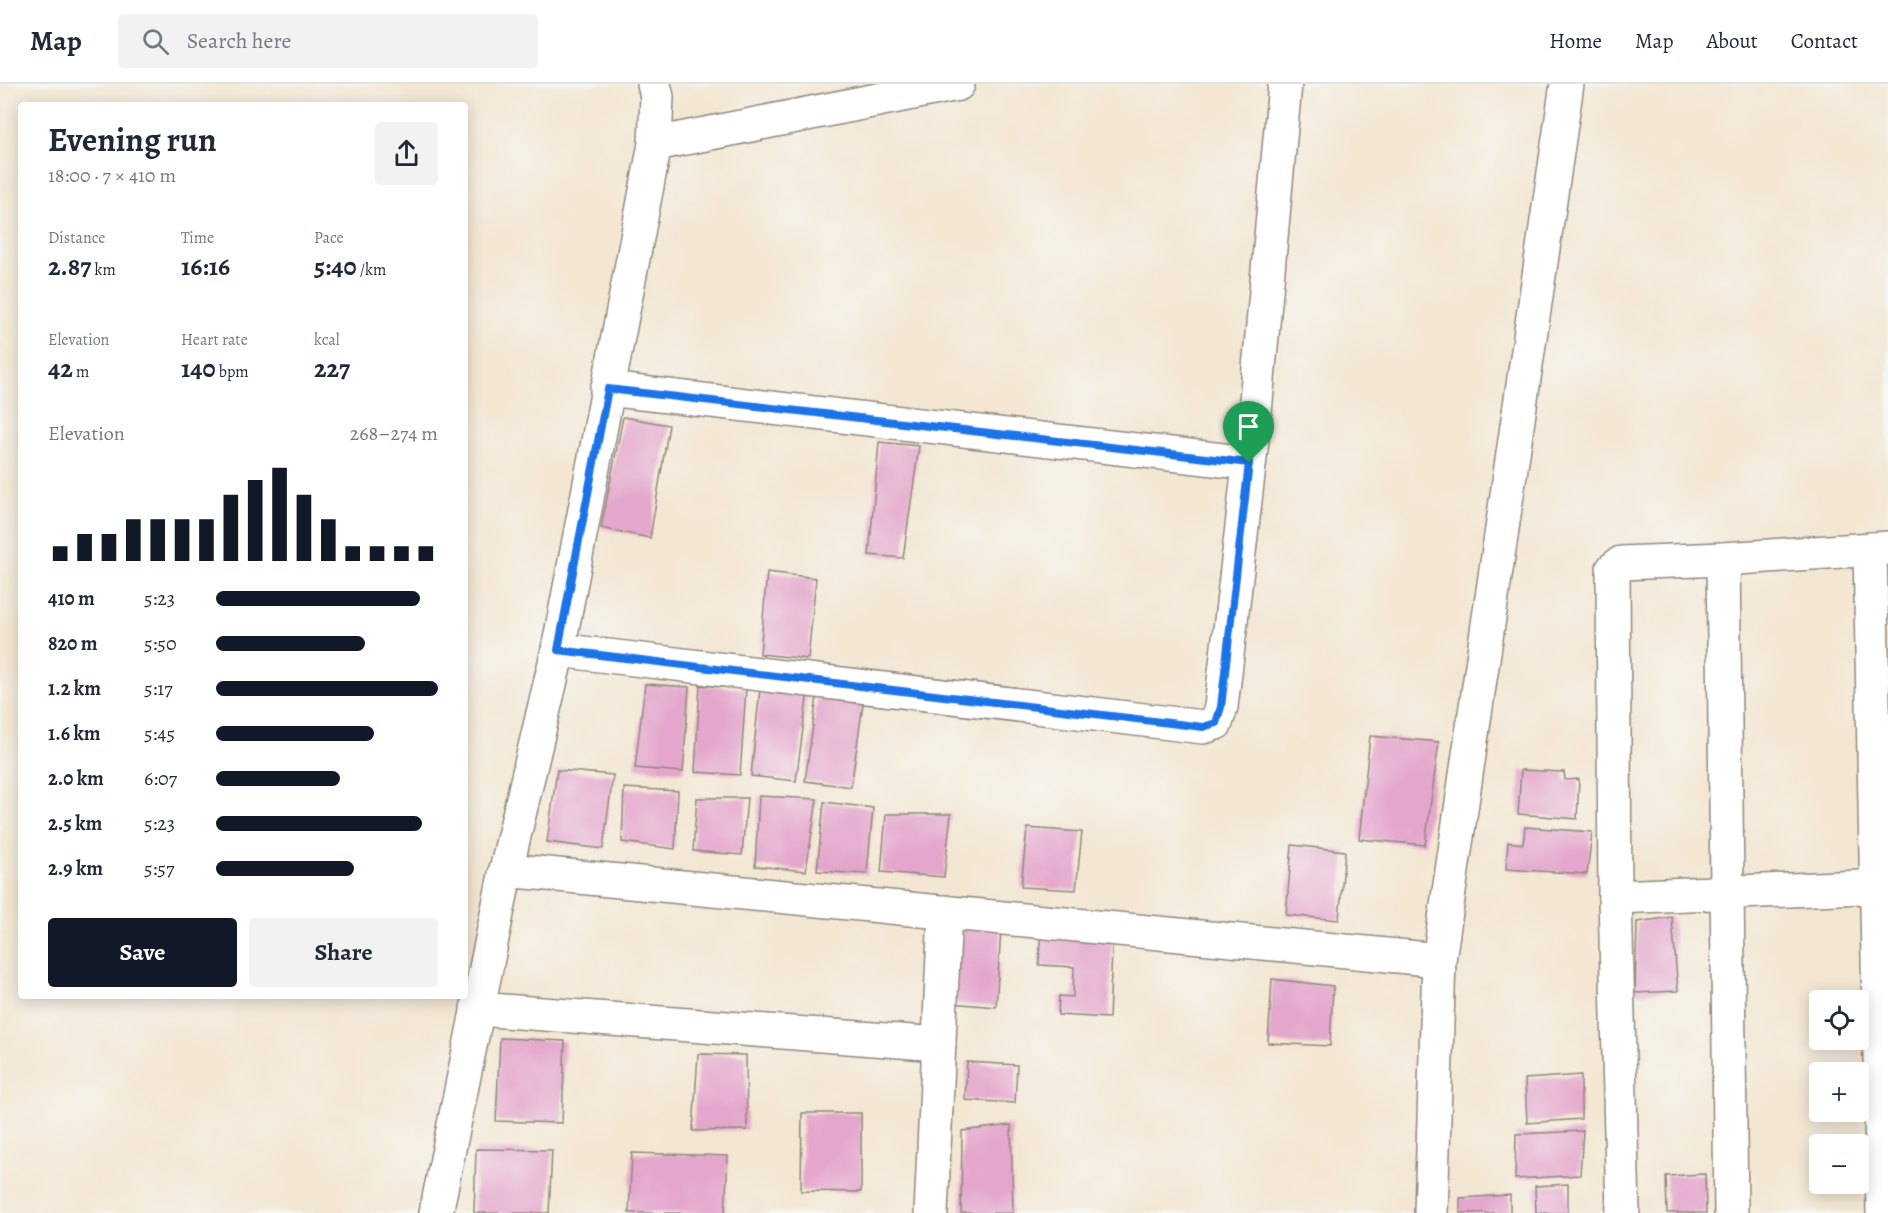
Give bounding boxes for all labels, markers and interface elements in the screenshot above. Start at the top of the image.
search box [118,14,538,68]
text: Map [30,22,82,60]
icon: search [139,25,172,58]
text: Search here [187,26,291,56]
text: Home [1549,27,1602,55]
text: Map [1635,27,1673,55]
text: About [1706,27,1758,55]
text: Contact [1791,27,1858,55]
text: Evening run [48,117,217,162]
button: share [375,122,438,185]
text: 18:00 · 7 × 410 m [48,162,176,189]
text: Distance [48,227,105,249]
text: Time [181,227,214,249]
text: Pace [314,227,344,249]
text: 2.87 [48,249,91,284]
text: 16:16 [181,249,230,284]
text: 5:40 [314,249,357,284]
text: km [91,259,116,281]
text: /km [357,259,386,281]
text: Elevation [48,329,109,351]
text: Heart rate [181,329,248,351]
text: kcal [314,329,340,351]
text: 42 [48,351,73,386]
text: 140 [181,351,216,386]
text: 227 [314,351,350,386]
text: m [73,361,89,383]
text: bpm [216,361,249,383]
pin [1223,401,1274,463]
icon: arrive [1232,410,1265,443]
text: Elevation [48,420,125,447]
text: 268–274 m [350,420,438,447]
text: 410 m [48,585,95,612]
text: 5:23 [144,585,175,612]
text: 820 m [48,630,98,657]
text: 5:50 [144,630,177,657]
text: 1.2 km [48,675,101,702]
text: 5:17 [144,675,173,702]
text: 1.6 km [48,720,101,747]
text: 5:45 [144,720,175,747]
text: 2.0 km [48,765,104,792]
text: 6:07 [144,765,177,792]
text: 2.5 km [48,810,102,837]
text: 5:23 [144,810,175,837]
text: 2.9 km [48,855,103,882]
text: 5:57 [144,855,174,882]
button: Save [48,918,237,987]
button: Share [249,918,438,987]
map controls [1809,990,1869,1194]
button: locate [1809,990,1869,1050]
button: + [1809,1062,1869,1122]
button: − [1809,1134,1869,1194]

